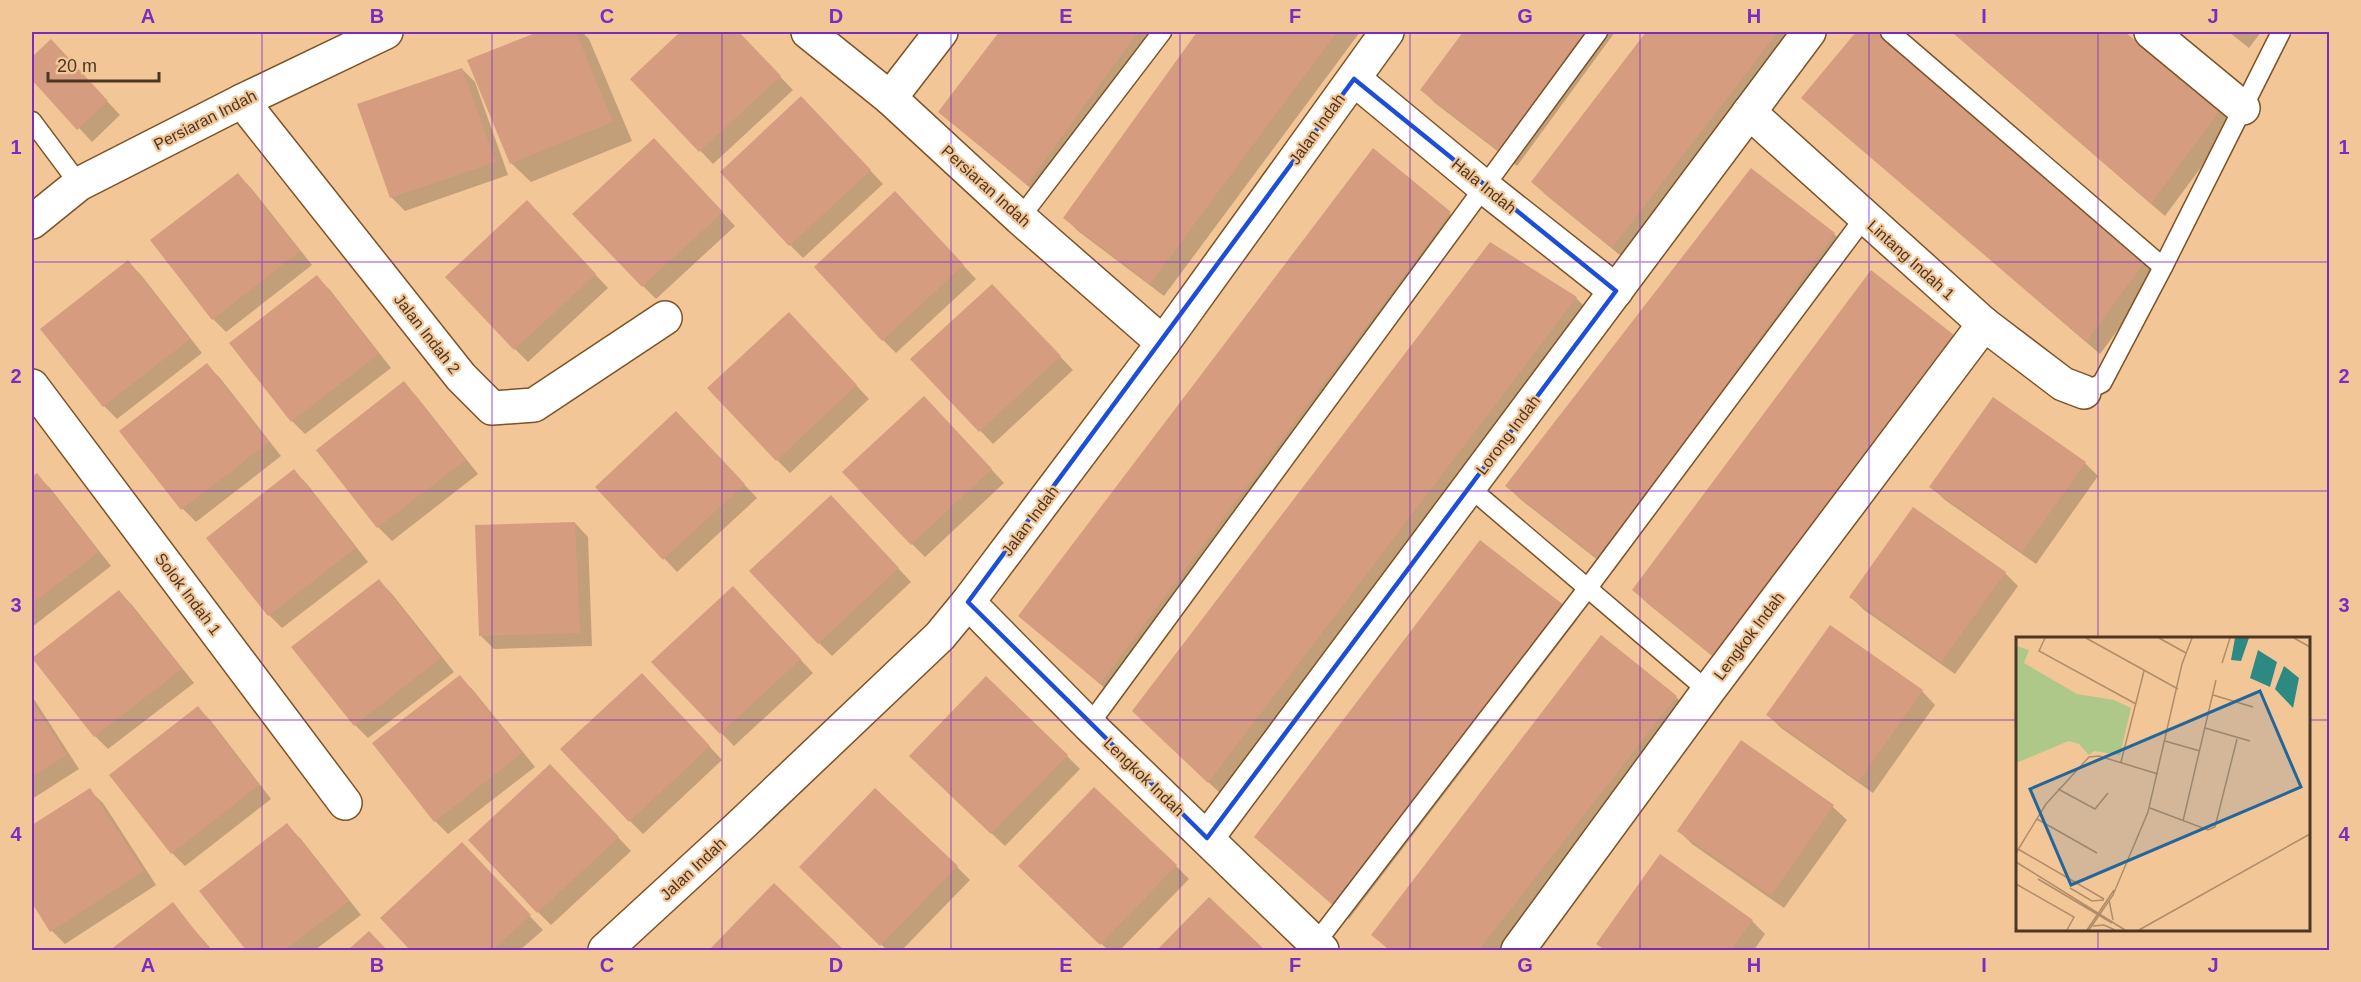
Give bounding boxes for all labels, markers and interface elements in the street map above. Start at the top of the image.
text: A [141,5,155,27]
text: B [370,5,384,27]
text: C [600,5,614,27]
text: D [829,5,843,27]
text: E [1059,5,1073,27]
text: F [1289,5,1301,27]
text: G [1517,5,1533,27]
text: H [1747,5,1761,27]
text: I [1981,5,1987,27]
text: J [2207,5,2219,27]
scale bar [48,45,159,83]
text: 20 m [57,56,97,76]
street label: Persiaran Indah [151,87,259,153]
street label: Jalan Indah [1286,91,1348,167]
text: 1 [10,136,22,158]
text: 1 [2338,136,2350,158]
street label: Persiaran Indah [938,142,1034,230]
street label: Hala Indah [1449,155,1519,217]
street label: Lintang Indah 1 [1864,217,1958,303]
street label: Jalan Indah 2 [391,291,463,377]
text: 2 [10,365,22,387]
text: 2 [2338,365,2350,387]
street label: Lorong Indah [1473,392,1543,478]
street label: Jalan Indah [998,483,1062,559]
street label: Solok Indah 1 [152,550,224,638]
street label: Lengkok Indah [1711,589,1787,683]
text: 3 [10,594,22,616]
text: 3 [2338,594,2350,616]
inset map [2016,637,2310,931]
street label: Lengkok Indah [1100,734,1188,820]
text: 4 [10,823,22,845]
text: 4 [2338,823,2350,845]
street label: Jalan Indah [657,835,729,903]
text: A [141,954,155,976]
text: B [370,954,384,976]
text: C [600,954,614,976]
text: D [829,954,843,976]
text: E [1059,954,1073,976]
text: F [1289,954,1301,976]
text: G [1517,954,1533,976]
text: H [1747,954,1761,976]
text: I [1981,954,1987,976]
text: J [2207,954,2219,976]

